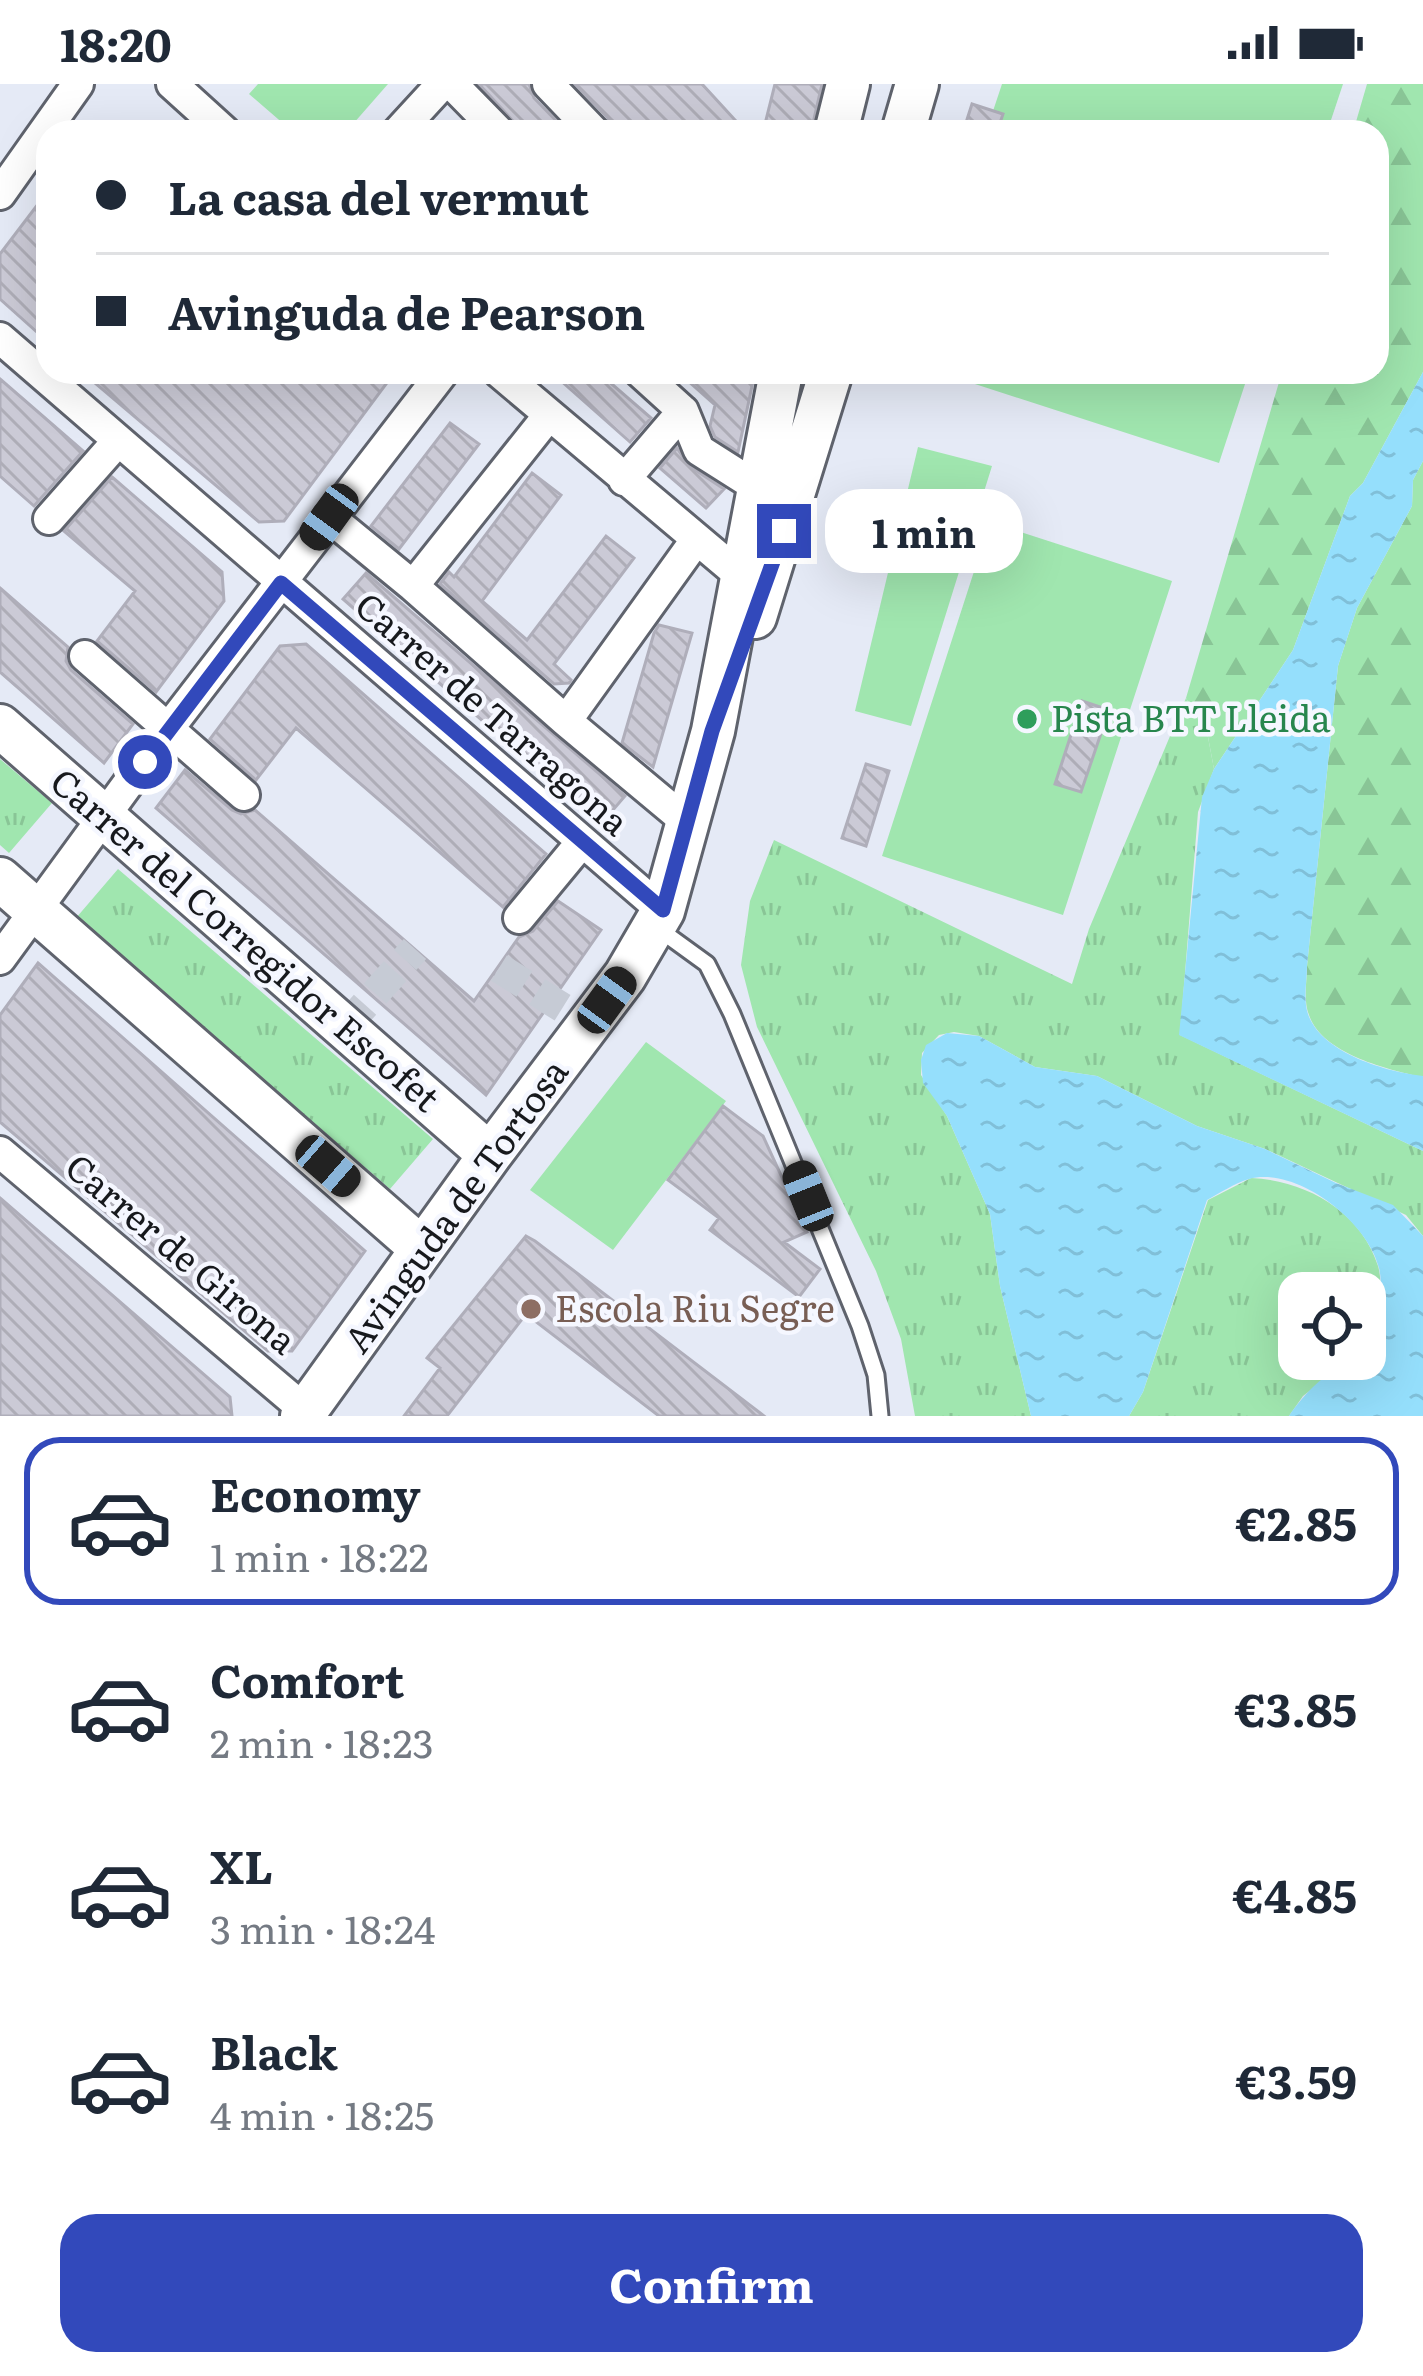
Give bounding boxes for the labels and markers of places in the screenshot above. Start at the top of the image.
place label: Pista BTT Lleida [1051,690,1331,743]
marker: Pista BTT Lleida [1014,706,1040,732]
place label: Escola Riu Segre [555,1280,835,1333]
marker: Escola Riu Segre [518,1296,544,1322]

